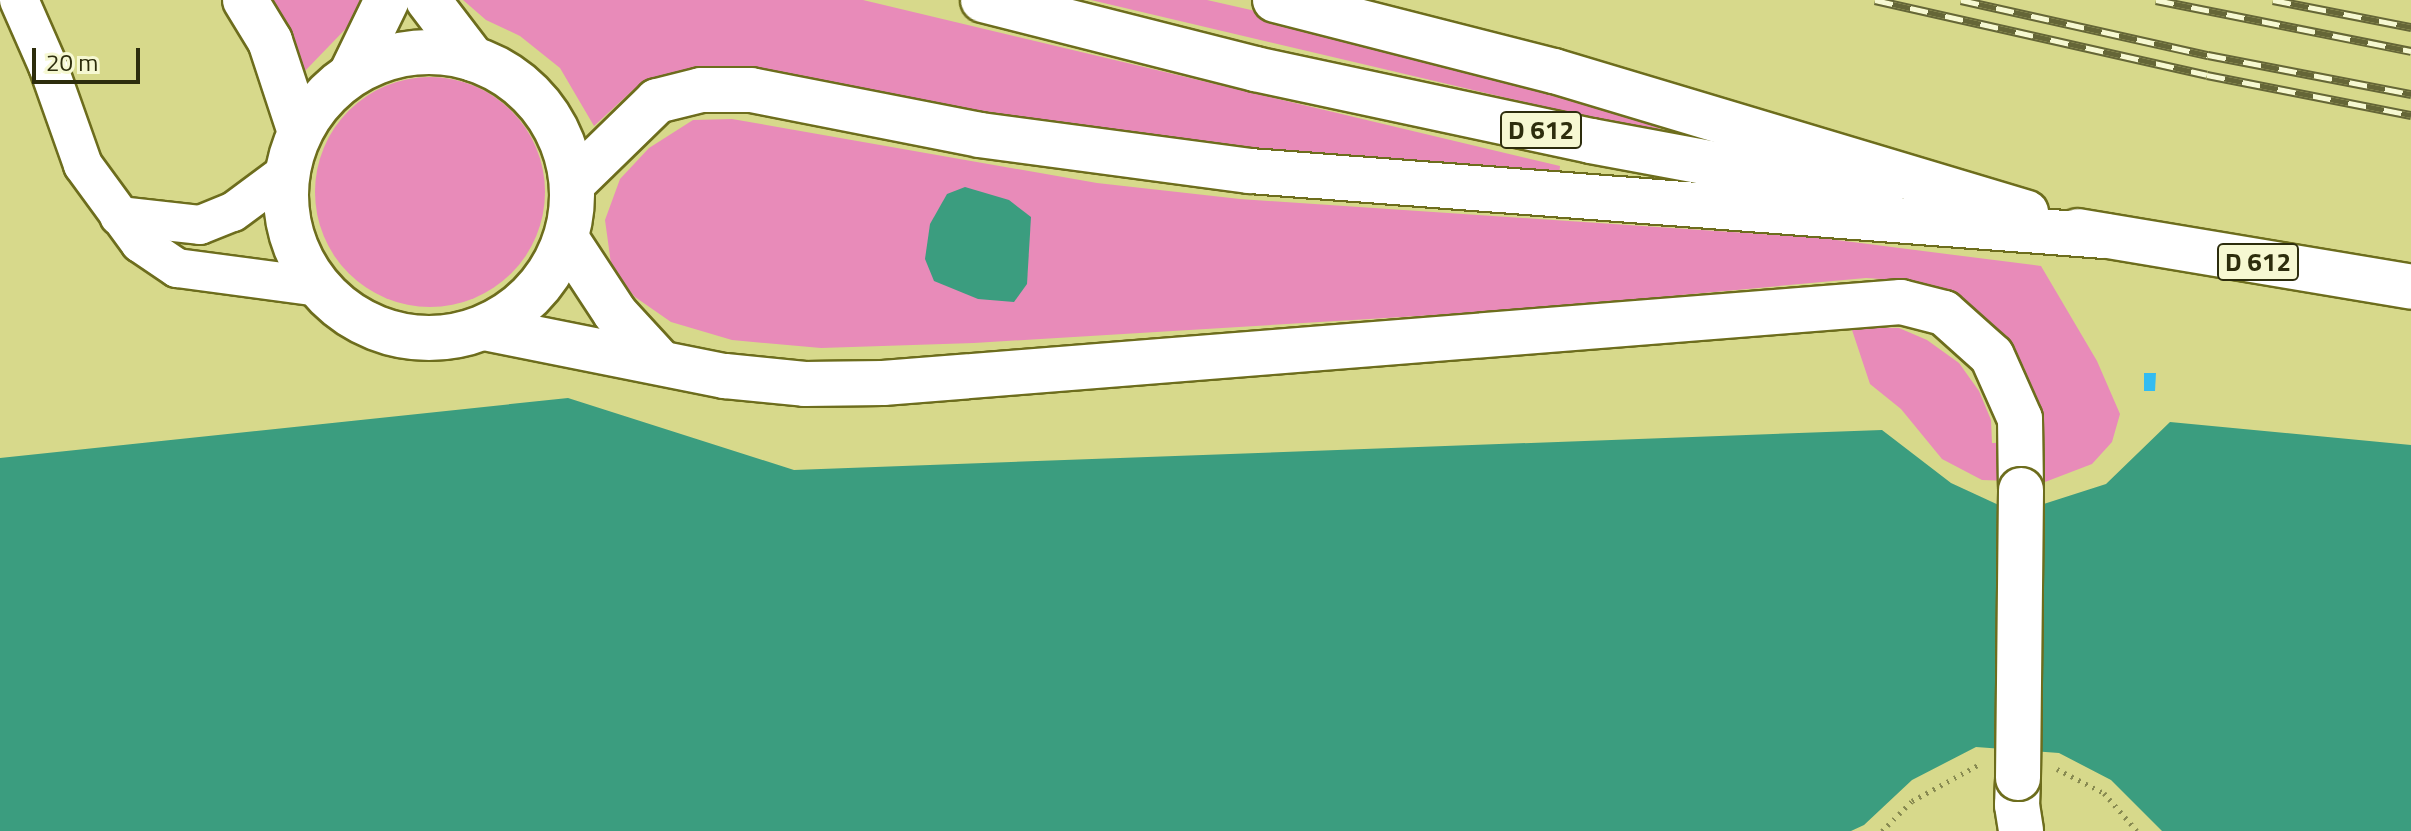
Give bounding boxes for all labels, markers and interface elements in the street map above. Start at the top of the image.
scale bar [36,32,144,82]
text: 20 m [46,44,98,80]
road number: D 612 [1499,108,1583,152]
road number: D 612 [2216,240,2300,284]

